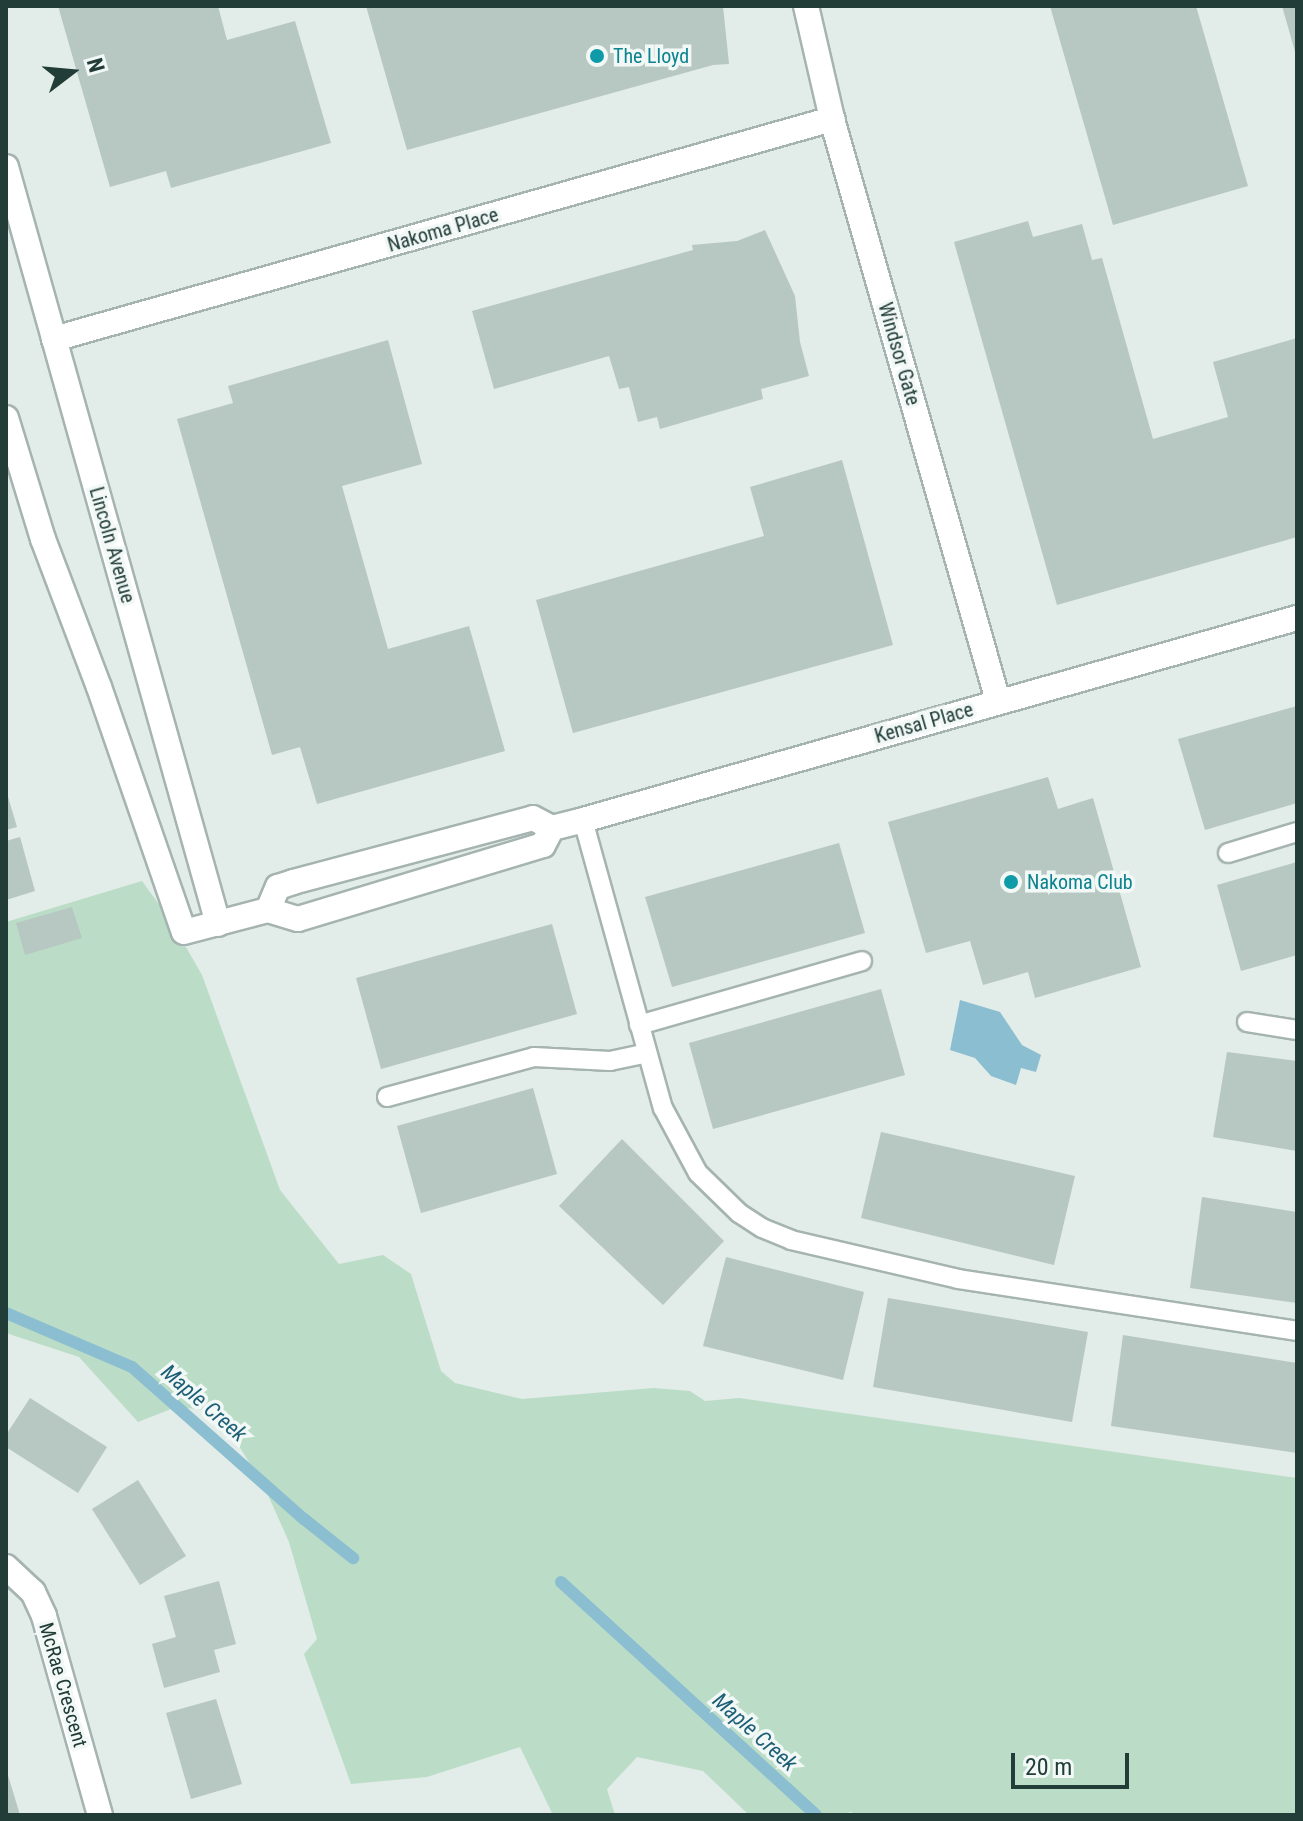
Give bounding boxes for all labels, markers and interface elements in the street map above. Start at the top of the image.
north arrow [32,32,112,112]
place label: The Lloyd [613,44,689,68]
marker: The Lloyd [588,47,606,65]
text: N [82,55,109,75]
street label: Nakoma Place [385,203,501,257]
street label: Windsor Gate [873,300,925,408]
street label: Lincoln Avenue [84,484,140,606]
street label: Kensal Place [872,697,976,749]
place label: Nakoma Club [1027,870,1133,894]
marker: Nakoma Club [1002,873,1020,891]
water label: Maple Creek [156,1359,252,1447]
street label: McRae Crescent [34,1620,92,1750]
water label: Maple Creek [707,1687,803,1777]
scale bar [1015,1737,1133,1787]
text: 20 m [1025,1753,1072,1781]

